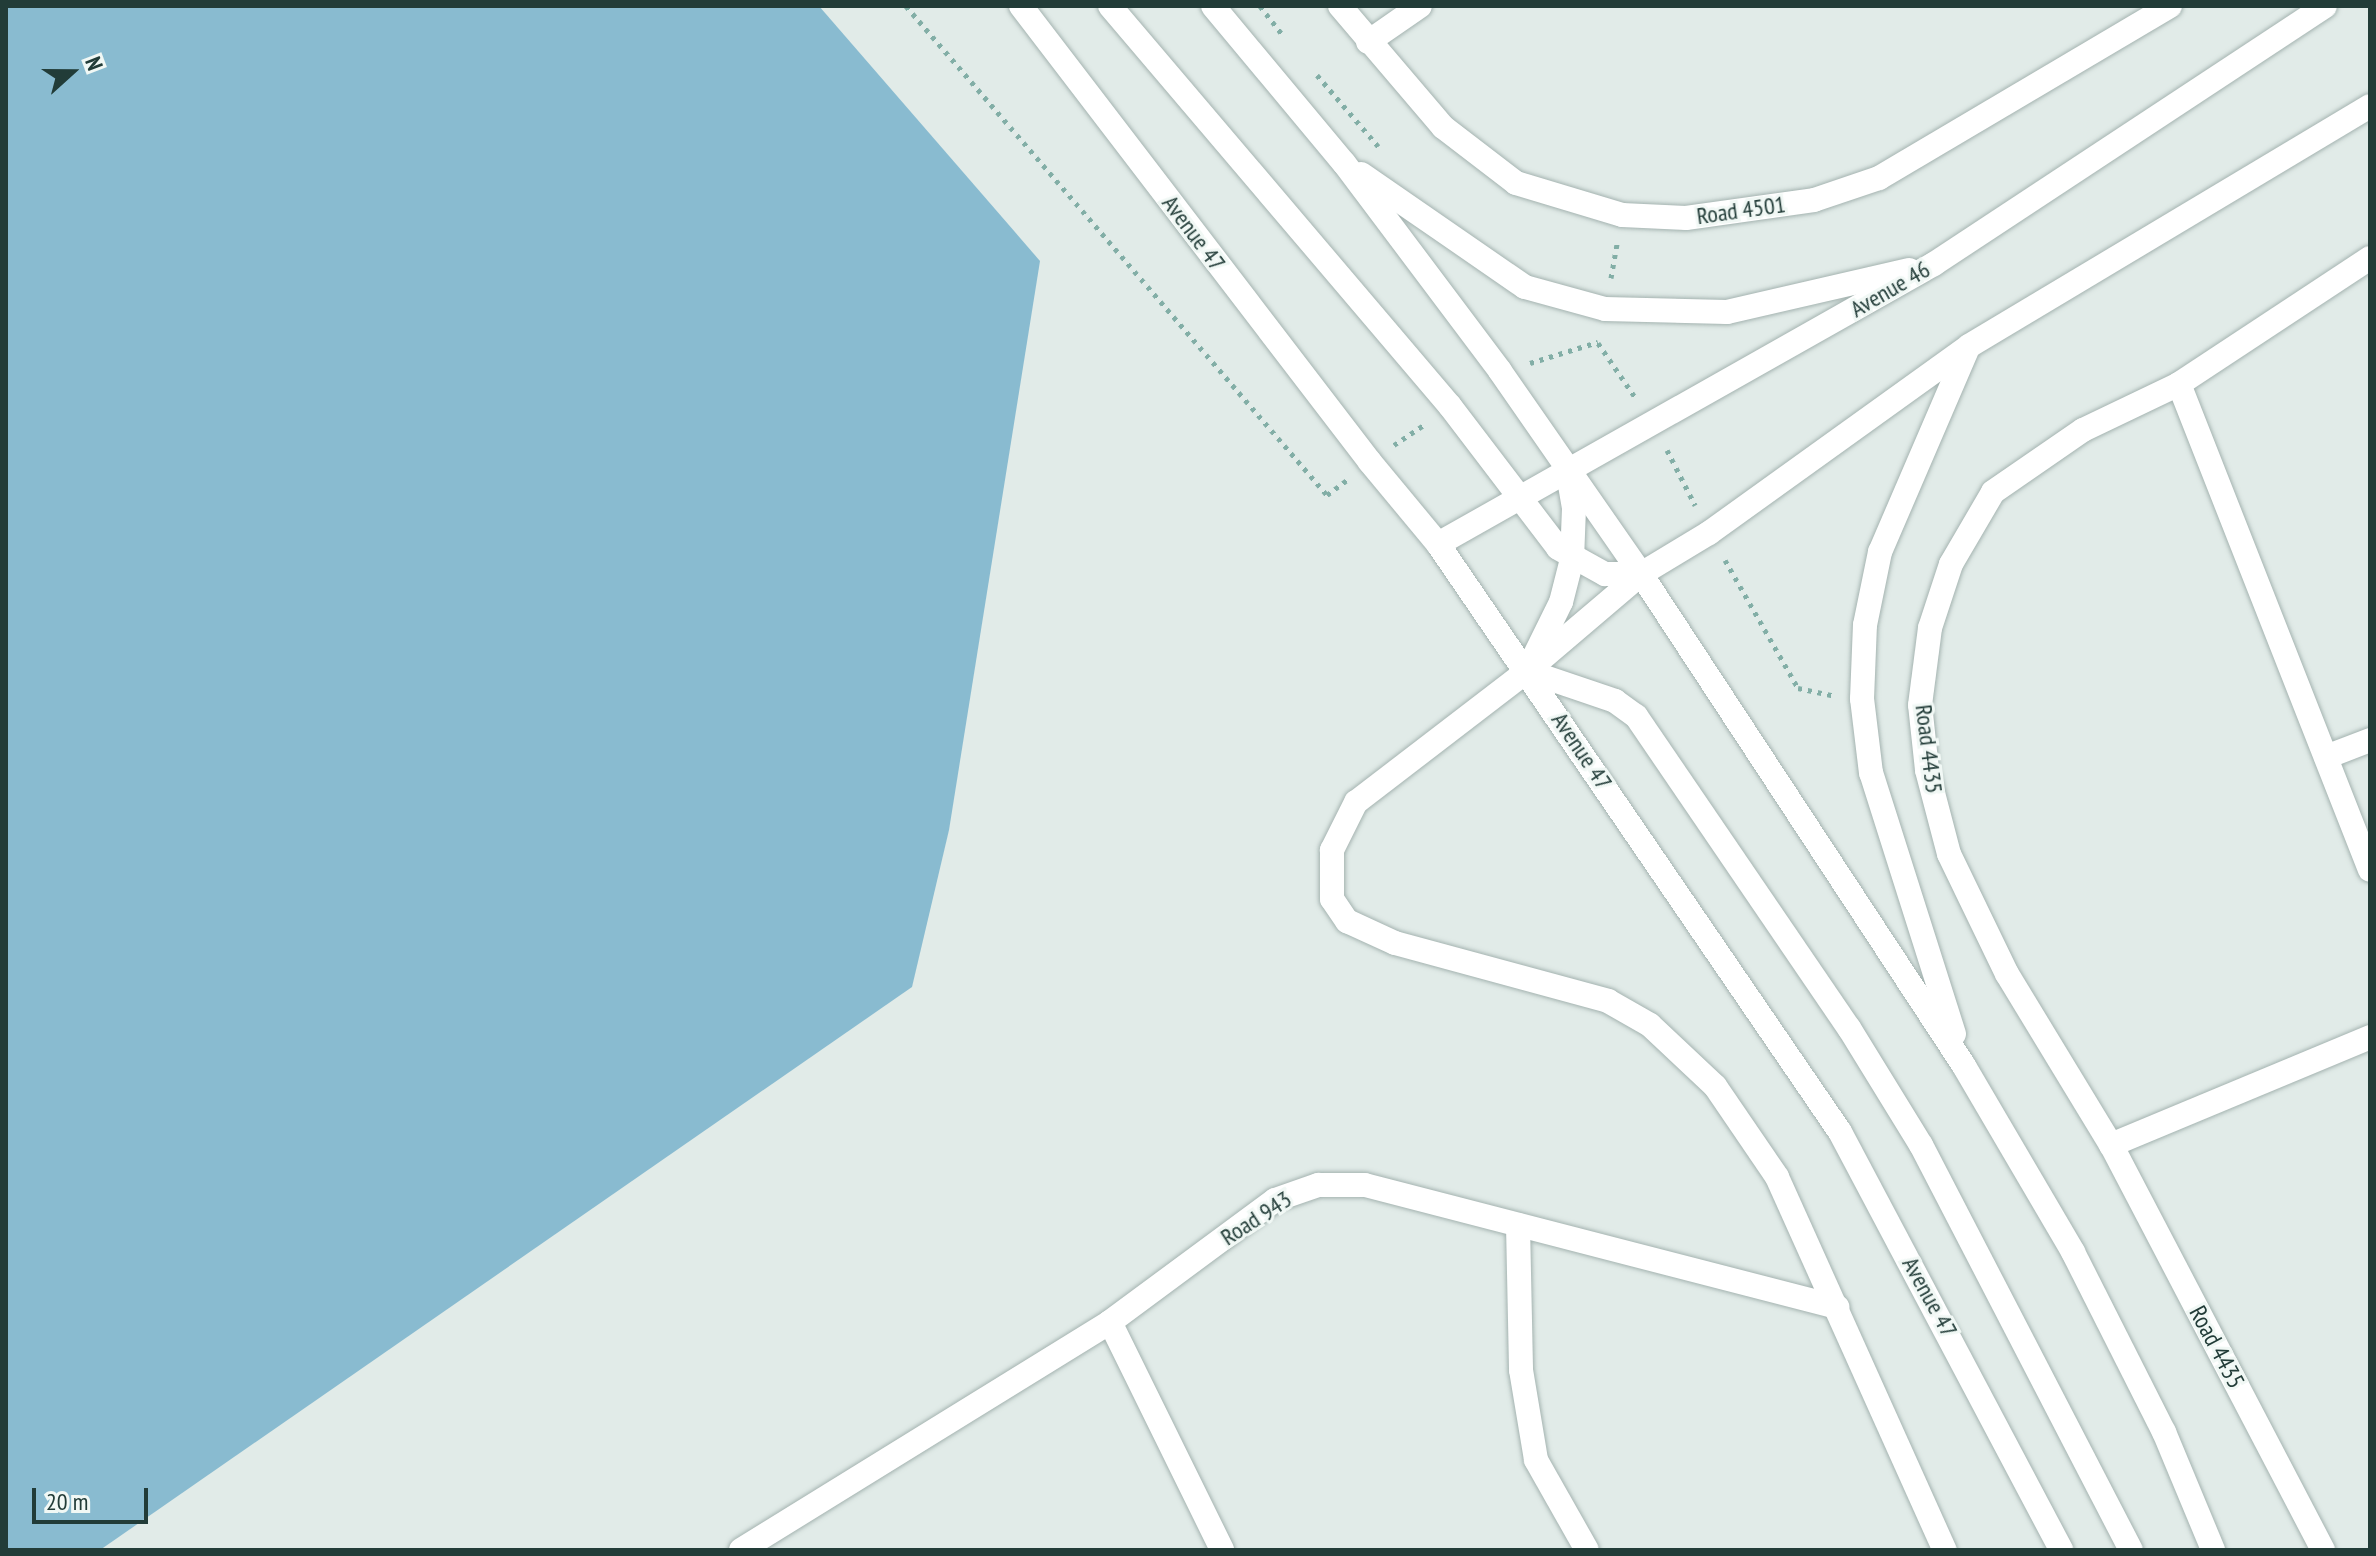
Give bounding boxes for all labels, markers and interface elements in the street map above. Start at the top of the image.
north arrow [32,32,112,112]
text: N [79,53,110,74]
street label: Avenue 47 [1156,189,1232,277]
street label: Road 4501 [1695,190,1787,230]
street label: Avenue 46 [1845,255,1935,323]
street label: Road 4435 [1909,703,1949,795]
street label: Avenue 47 [1546,707,1618,795]
street label: Road 943 [1215,1185,1297,1251]
street label: Avenue 47 [1896,1252,1964,1342]
street label: Road 4435 [2183,1301,2251,1393]
scale bar [36,1472,152,1522]
text: 20 m [46,1486,88,1517]

